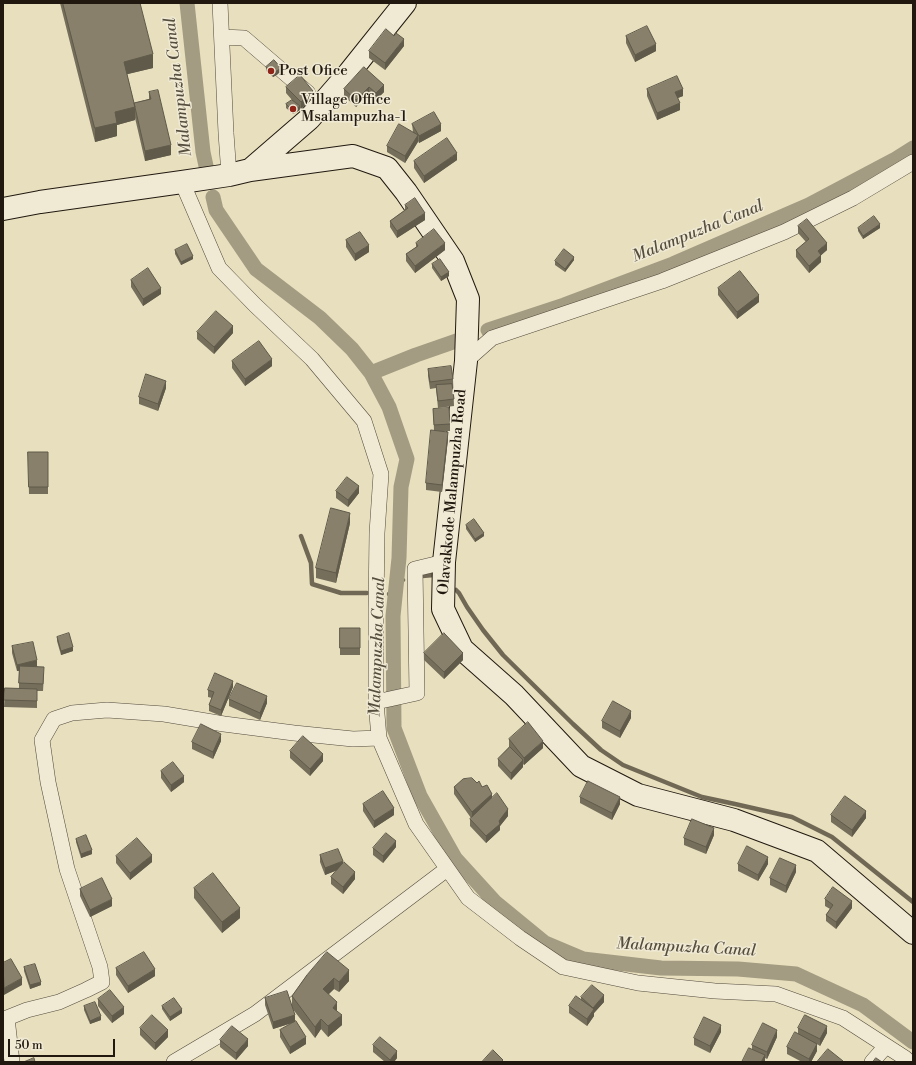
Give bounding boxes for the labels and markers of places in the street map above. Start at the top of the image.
place label: Post Ofice [279,62,348,80]
marker: Post Ofice [266,66,276,76]
place label: Village Office Msalampuzha-1 [301,91,407,126]
marker: Village Office Msalampuzha-1 [288,104,298,114]

